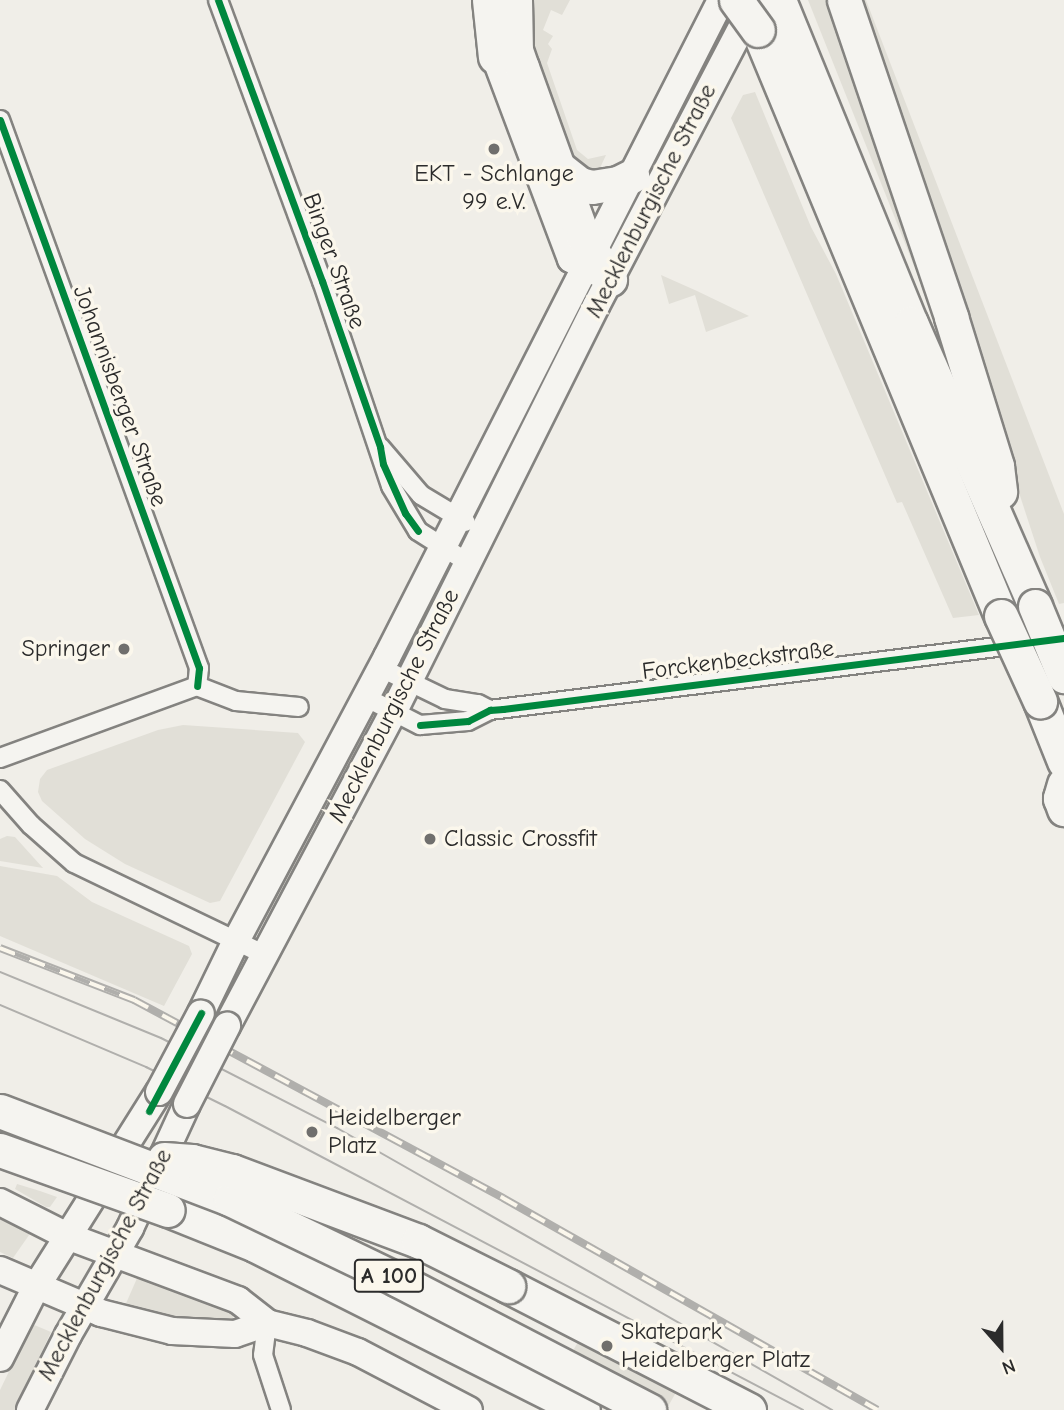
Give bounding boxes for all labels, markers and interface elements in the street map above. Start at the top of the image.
street label: Mecklenburgische Straße [579,79,723,323]
marker: EKT - Schlange 99 e.V. [486,141,502,157]
place label: EKT - Schlange 99 e.V. [414,160,574,216]
street label: Binger Straße [296,189,372,333]
street label: Johannisberger Straße [67,282,173,510]
street label: Mecklenburgische Straße [322,584,466,828]
street label: Forckenbeckstraße [640,634,836,686]
place label: Springer [21,635,110,663]
marker: Springer [116,641,132,657]
place label: Classic Crossfit [444,825,597,853]
marker: Classic Crossfit [422,831,438,847]
place label: Heidelberger Platz [328,1104,461,1160]
marker: Heidelberger Platz [302,1122,322,1142]
street label: Mecklenburgische Straße [32,1144,178,1386]
road number: A 100 [352,1256,426,1296]
north arrow [966,1312,1036,1382]
place label: Skatepark Heidelberger Platz [621,1318,810,1374]
marker: Skatepark Heidelberger Platz [599,1338,615,1354]
text: N [999,1354,1018,1379]

